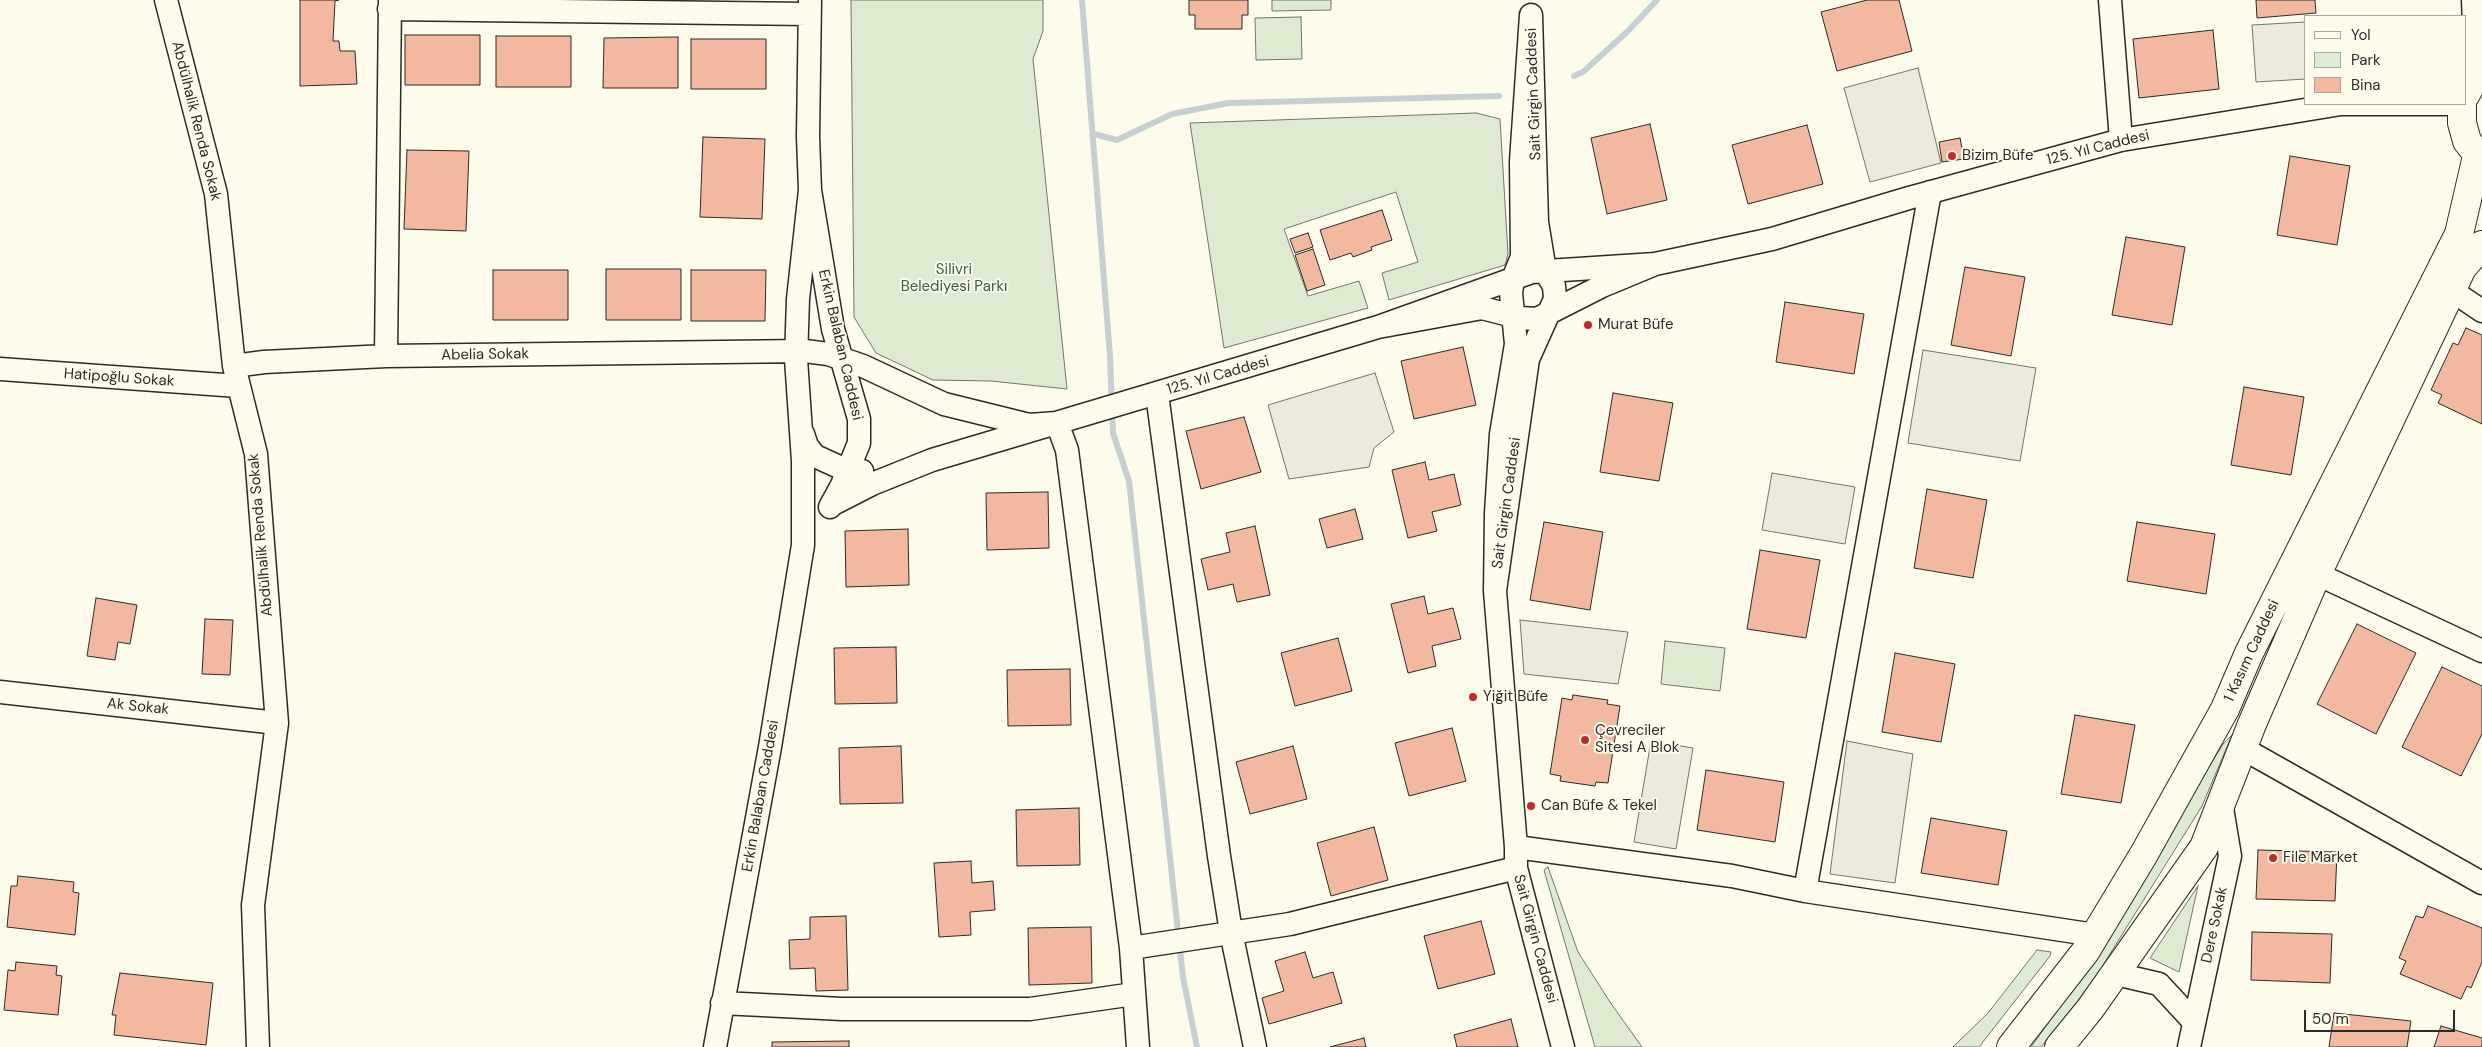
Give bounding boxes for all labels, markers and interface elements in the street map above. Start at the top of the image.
legend [2304,15,2467,105]
text: Yol [2351,25,2371,45]
street label: Sait Girgin Caddesi [1523,27,1545,161]
street label: Abdülhalik Renda Sokak [167,39,225,203]
text: Park [2351,50,2381,70]
text: Bina [2351,75,2380,95]
street label: 125. Yıl Caddesi [2045,126,2151,170]
place label: Bizim Büfe [1962,147,2033,165]
marker: Bizim Büfe [1946,150,1958,162]
park label: Silivri Belediyesi Parkı [901,261,1007,296]
street label: Erkin Balaban Caddesi [814,268,866,422]
place label: Murat Büfe [1598,316,1674,334]
marker: Murat Büfe [1582,319,1594,331]
street label: Abelia Sokak [441,345,529,365]
street label: 125. Yıl Caddesi [1165,353,1271,399]
street label: Hatipoğlu Sokak [63,365,175,391]
street label: Sait Girgin Caddesi [1489,436,1525,570]
street label: Abdülhalik Renda Sokak [245,453,277,617]
street label: 1 Kasım Caddesi [2220,597,2284,705]
place label: Yiğit Büfe [1483,688,1548,706]
marker: Yiğit Büfe [1467,691,1479,703]
street label: Ak Sokak [106,695,170,719]
street label: Erkin Balaban Caddesi [739,719,783,873]
place label: Çevreciler Sitesi A Blok [1595,722,1679,757]
marker: Çevreciler Sitesi A Blok [1579,734,1591,746]
place label: Can Büfe & Tekel [1541,797,1657,815]
marker: Can Büfe & Tekel [1525,800,1537,812]
place label: File Market [2283,849,2358,867]
marker: File Market [2267,852,2279,864]
street label: Sait Girgin Caddesi [1509,873,1561,1005]
street label: Dere Sokak [2198,885,2232,965]
scale bar [2307,1000,2458,1032]
text: 50 m [2312,1009,2349,1029]

